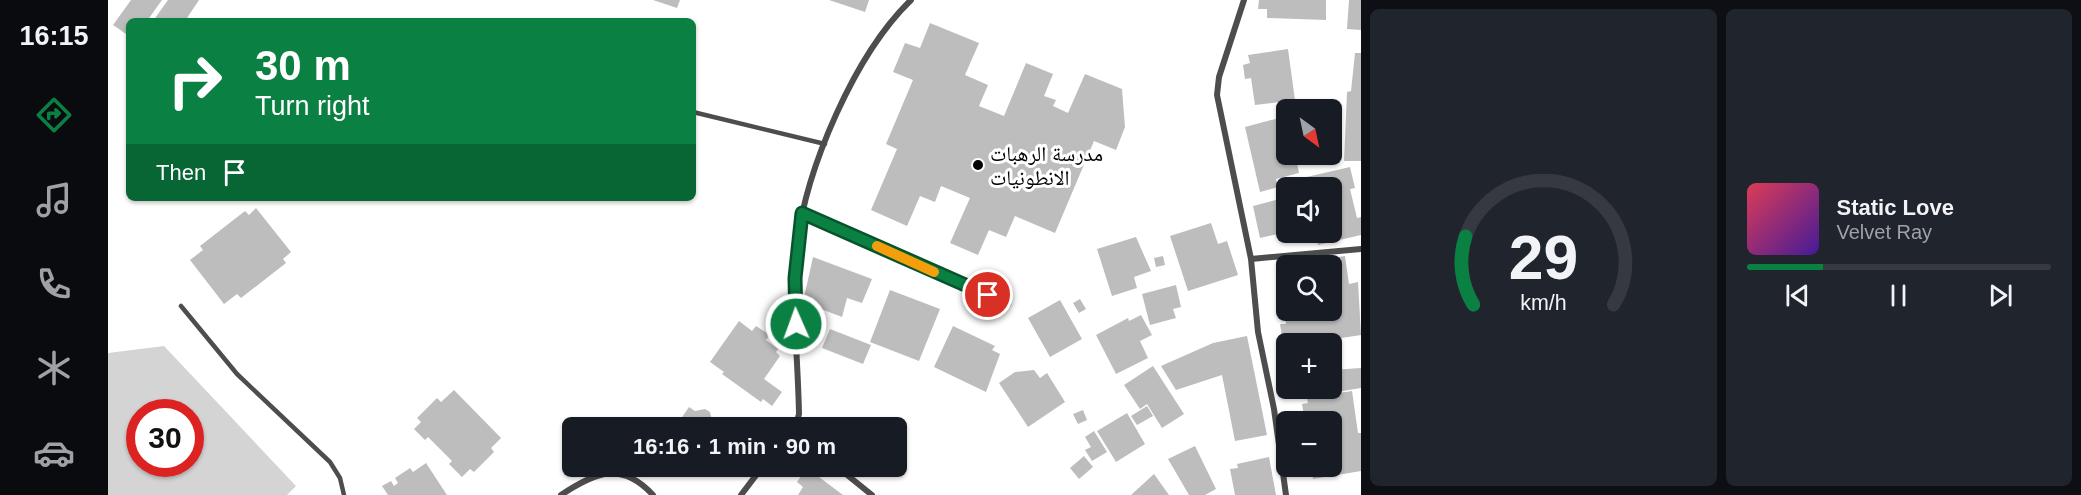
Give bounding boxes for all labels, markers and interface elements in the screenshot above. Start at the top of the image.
text: 16:15 [19,21,89,51]
icon: right [156,42,234,120]
text: 30 m [255,42,351,89]
text: Turn right [255,91,370,121]
icon: directions [33,94,75,136]
north arrow [1276,99,1342,165]
map controls [1276,99,1342,477]
place label: مدرسة الرهبات الانطونيات [990,142,1103,189]
icon: arrive [218,156,251,189]
marker: مدرسة الرهبات الانطونيات [971,158,985,172]
text: Then [156,160,206,185]
button: sound [1276,177,1342,243]
icon: music [33,179,75,221]
text: Static Love [1837,195,1954,220]
text: Velvet Ray [1837,221,1932,243]
text: 29 [1509,223,1578,292]
button: search [1276,255,1342,321]
icon: phone [33,263,75,305]
pin [962,269,1013,320]
icon: arrive [971,278,1004,311]
icon: previous [1781,279,1814,312]
icon: pause [1882,279,1915,312]
icon: next [1984,279,2017,312]
text: km/h [1520,291,1566,315]
position arrow [764,292,828,356]
button: + [1276,333,1342,399]
icon: climate [33,347,75,389]
speed limit sign: 30 [126,399,204,477]
button: − [1276,411,1342,477]
icon: car [33,432,75,474]
text: 16:16 · 1 min · 90 m [633,434,836,459]

